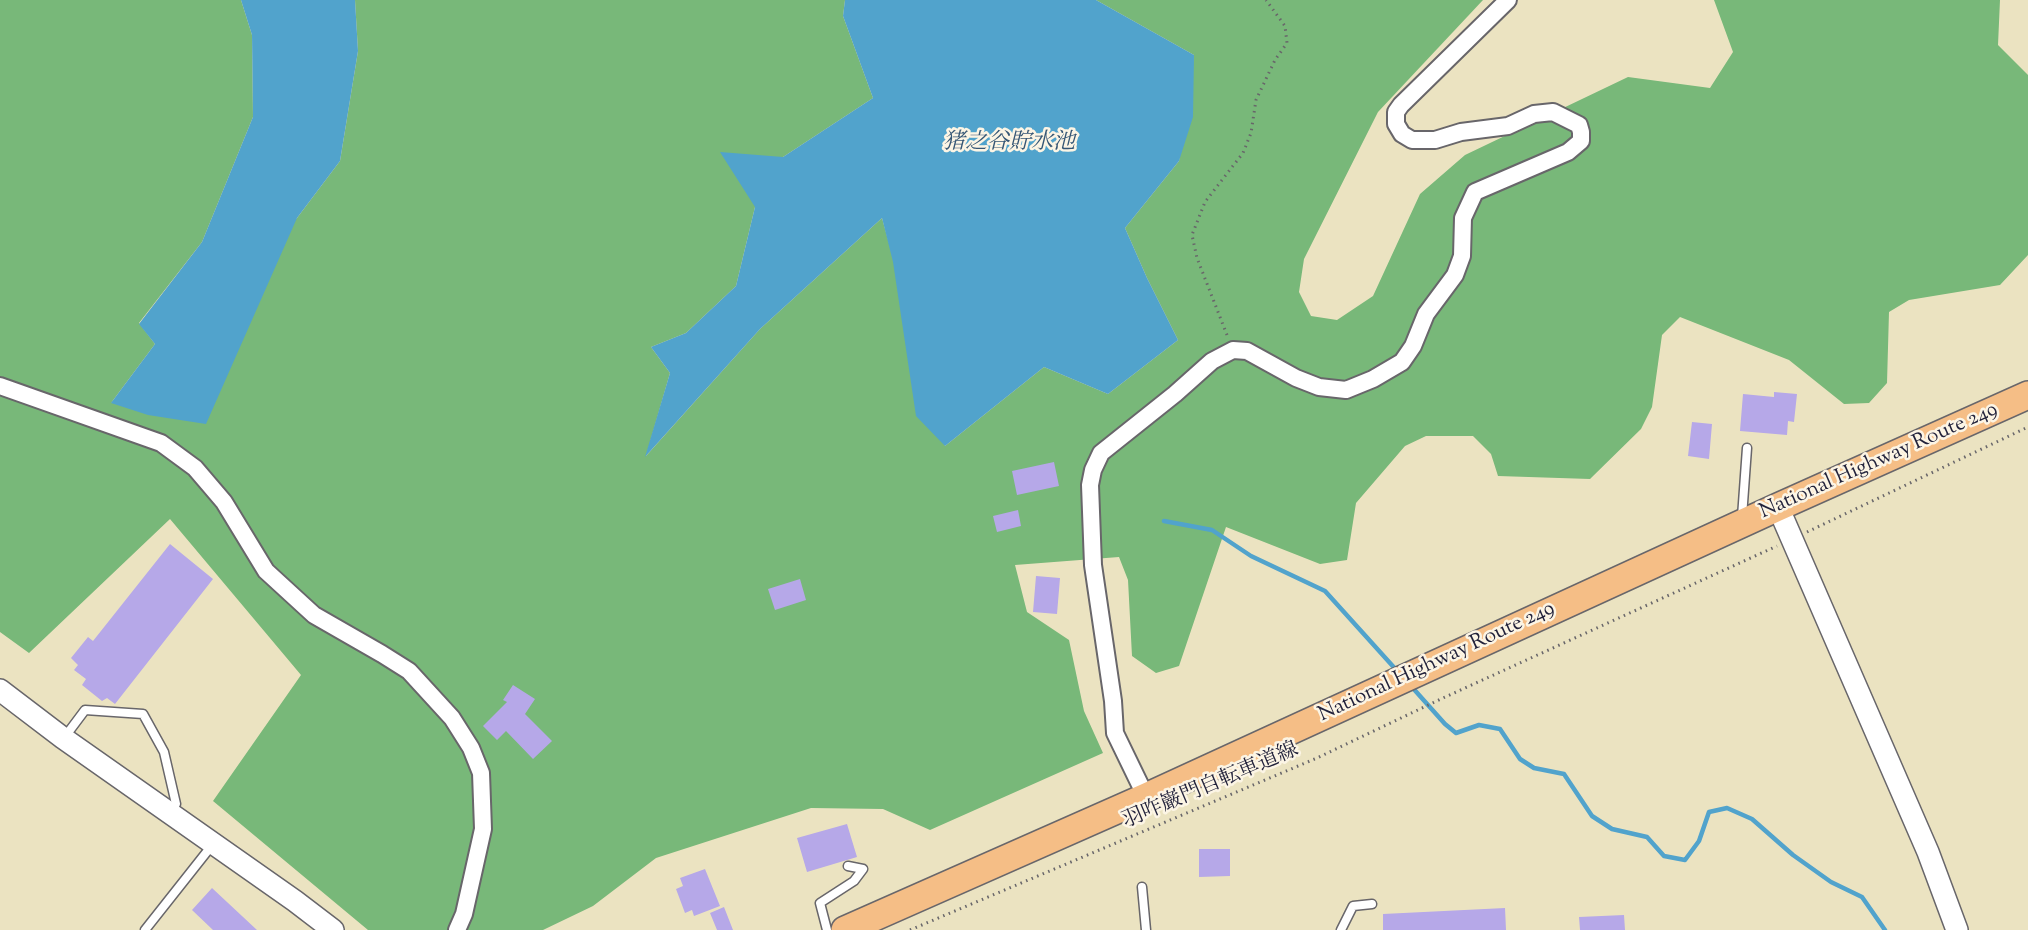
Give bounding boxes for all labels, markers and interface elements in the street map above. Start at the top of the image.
water label: 猪之谷貯水池 [943,131,1075,157]
street label: National Highway Route 249 [1756,398,2002,526]
street label: National Highway Route 249 [1315,597,1559,729]
street label: 羽咋巌門自転車道線 [1119,738,1303,836]

